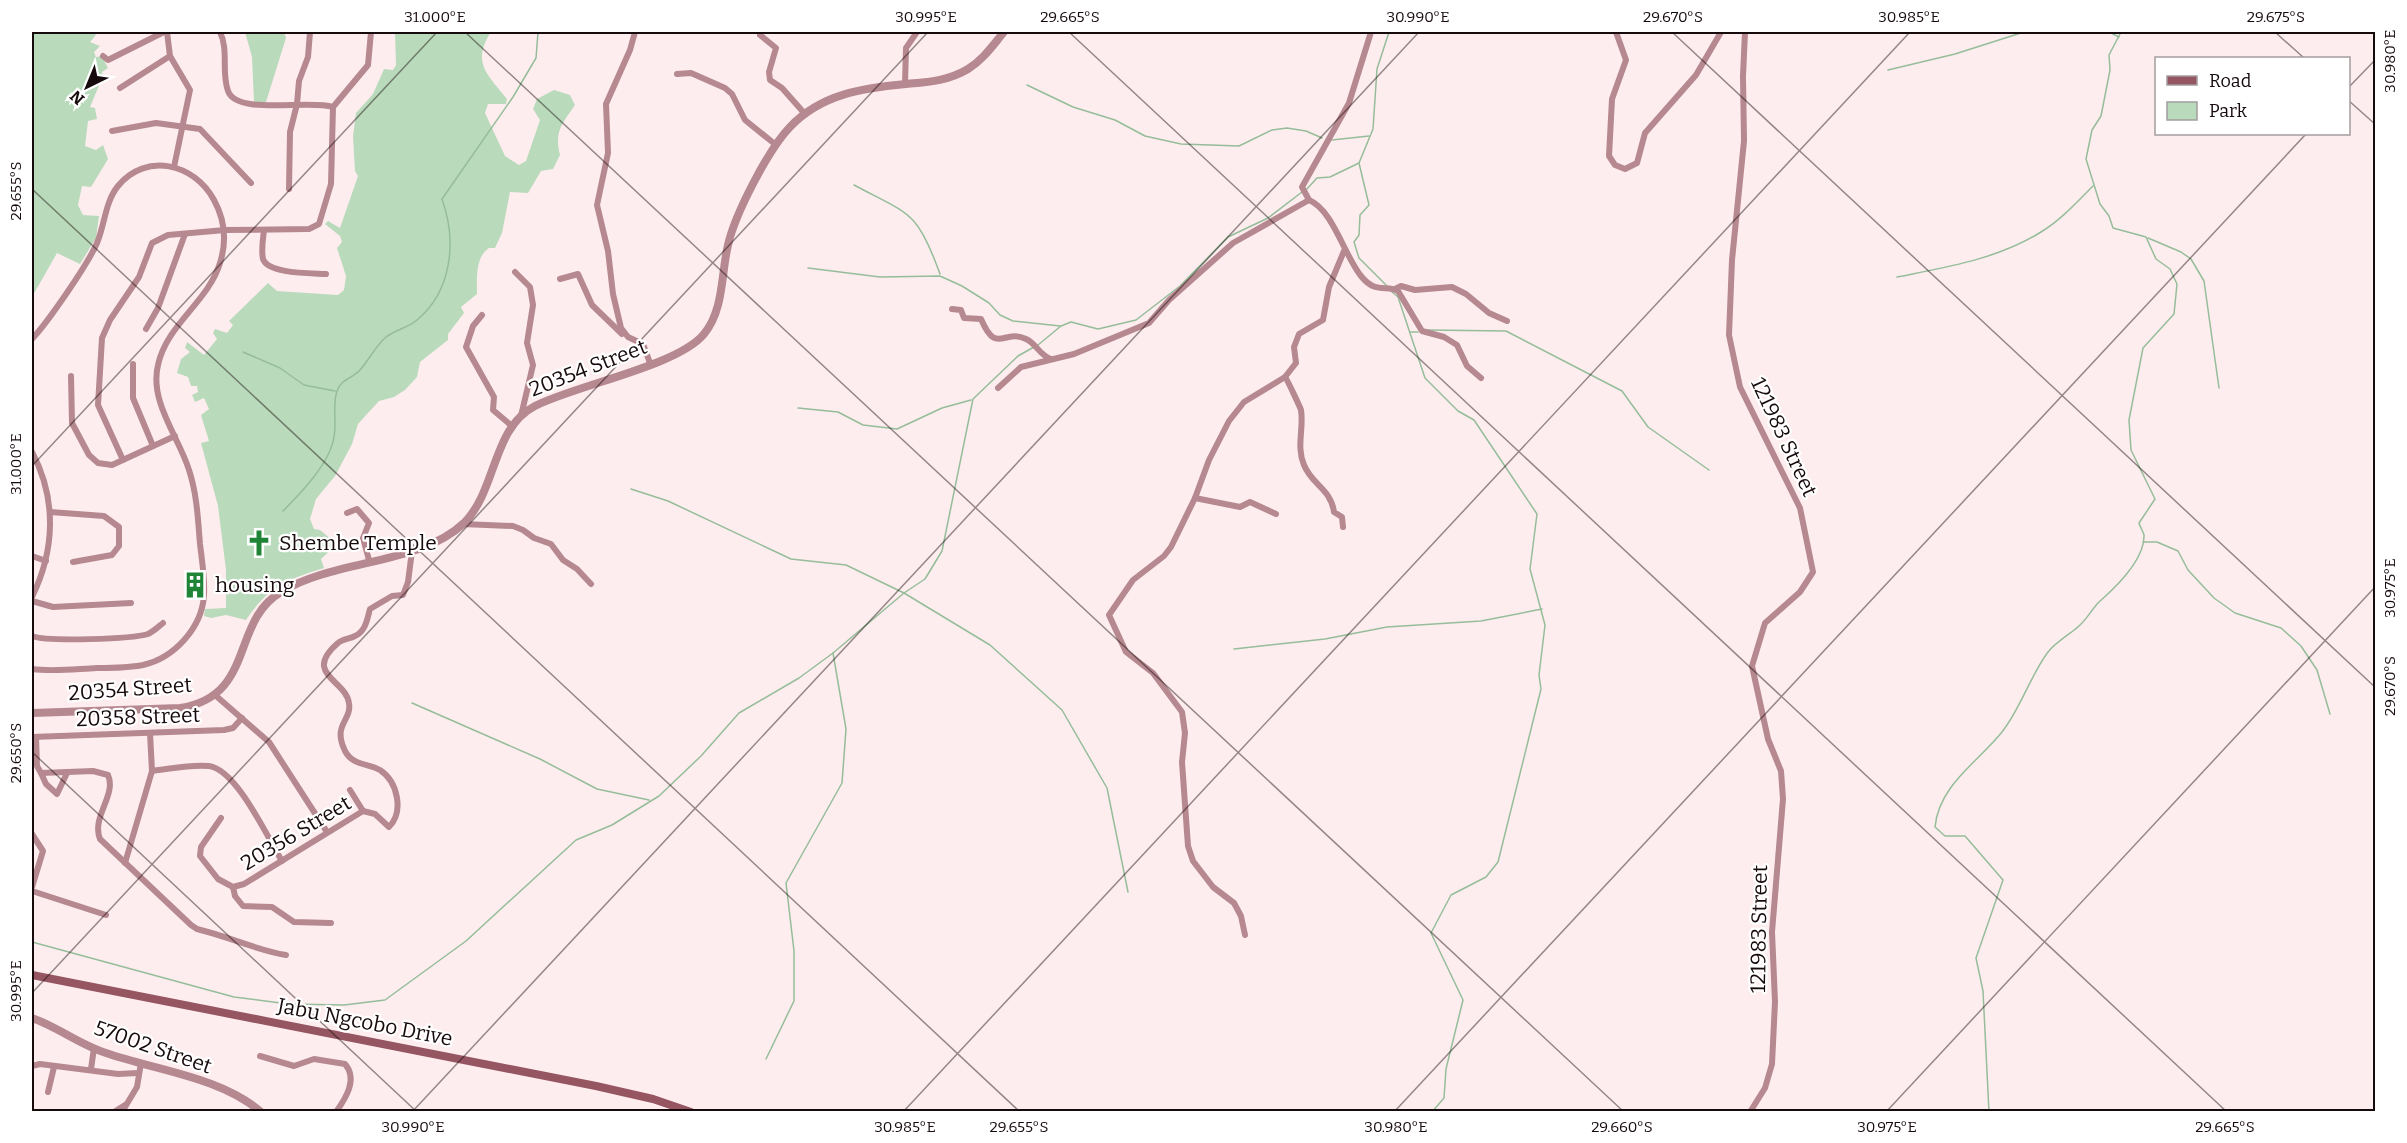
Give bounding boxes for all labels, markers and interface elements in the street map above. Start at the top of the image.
text: 31.000°E [404,8,466,26]
text: 30.995°E [895,8,957,26]
text: 29.665°S [1040,8,1100,26]
text: 30.990°E [1386,8,1450,26]
text: 29.670°S [1643,8,1703,26]
text: 30.985°E [1878,8,1940,26]
text: 29.675°S [2247,8,2305,26]
text: 30.980°E [2381,29,2399,93]
north arrow [57,57,117,117]
legend [2155,57,2350,135]
text: Road [2209,70,2252,92]
text: N [66,86,88,109]
text: Park [2209,100,2248,122]
text: 29.655°S [7,162,25,220]
street label: 20354 Street [526,334,651,402]
street label: 121983 Street [1745,373,1823,501]
text: 31.000°E [7,433,25,495]
church icon: Shembe Temple [244,528,274,558]
place label: Shembe Temple [279,530,437,556]
text: 30.975°E [2381,558,2399,618]
building icon: housing [180,570,210,600]
place label: housing [215,572,295,598]
text: 29.670°S [2381,656,2399,716]
street label: 20354 Street [67,672,193,706]
street label: 20358 Street [75,702,201,732]
text: 29.650°S [7,723,25,783]
street label: 20356 Street [236,790,356,876]
street label: 121983 Street [1745,864,1773,993]
text: 30.995°E [7,960,25,1022]
street label: Jabu Ngcobo Drive [274,992,455,1052]
street label: 57002 Street [91,1015,216,1079]
text: 30.990°E [381,1118,445,1136]
text: 30.985°E [874,1118,936,1136]
text: 29.655°S [990,1118,1048,1136]
text: 30.980°E [1364,1118,1428,1136]
text: 29.660°S [1591,1118,1653,1136]
text: 30.975°E [1857,1118,1917,1136]
text: 29.665°S [2195,1118,2255,1136]

